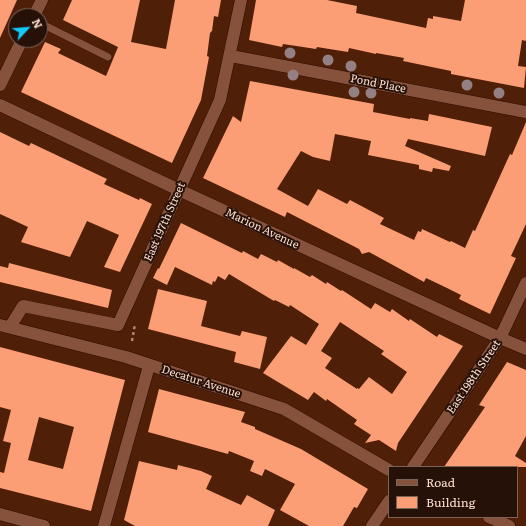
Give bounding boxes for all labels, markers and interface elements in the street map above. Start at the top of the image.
north arrow [8,8,48,48]
text: N [29,16,47,31]
street label: Pond Place [349,72,407,96]
street label: East 197th Street [142,180,188,264]
street label: Marion Avenue [223,206,301,252]
street label: East 198th Street [444,338,504,416]
street label: Decatur Avenue [160,363,242,401]
legend [388,466,518,518]
text: Road [426,473,455,491]
text: Building [426,493,475,511]

